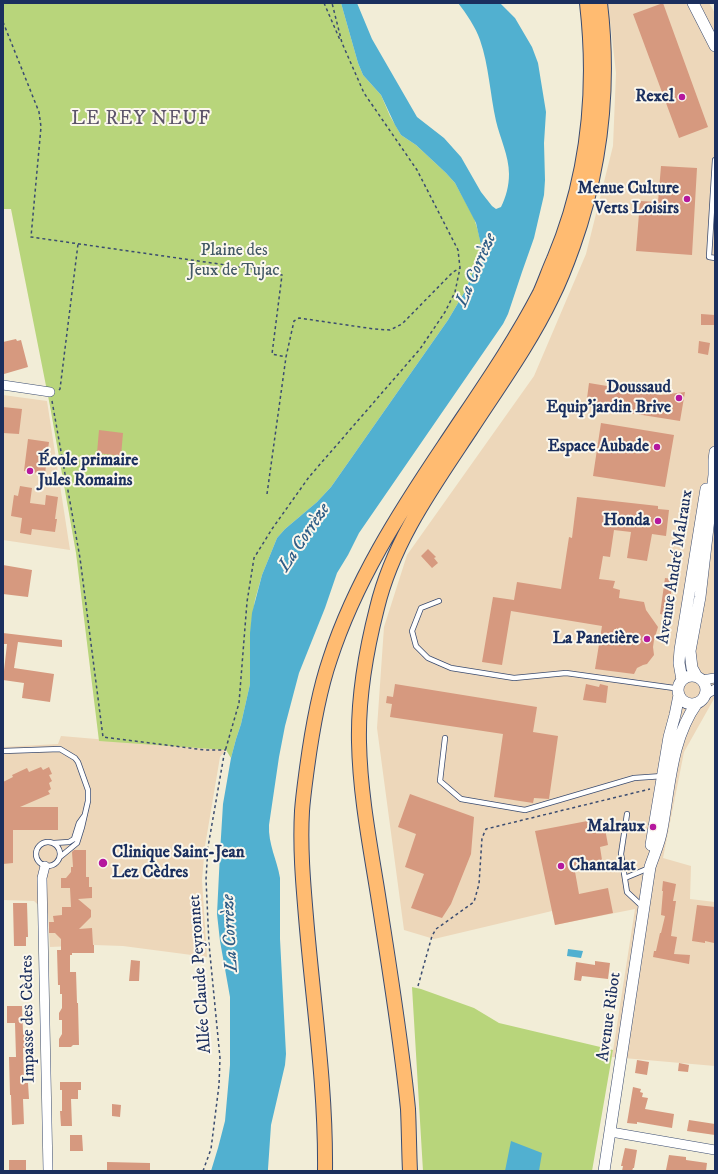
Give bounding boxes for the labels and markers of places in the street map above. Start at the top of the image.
place label: Rexel [635,87,674,107]
marker: Rexel [677,92,687,102]
place label: Menue Culture Verts Loisirs [577,179,679,219]
marker: Menue Culture Verts Loisirs [682,194,692,204]
place label: Doussaud Equip'jardin Brive [546,378,671,418]
marker: Doussaud Equip'jardin Brive [674,393,684,403]
place label: Espace Aubade [548,437,649,457]
marker: Espace Aubade [652,442,662,452]
place label: École primaire Jules Romains [38,451,138,491]
marker: École primaire Jules Romains [25,466,35,476]
place label: Honda [603,511,650,531]
marker: Honda [653,516,663,526]
place label: La Panetière [553,629,639,649]
marker: La Panetière [642,634,652,644]
place label: Malraux [587,817,645,837]
marker: Malraux [648,822,658,832]
place label: Clinique Saint-Jean Lez Cèdres [112,843,245,883]
place label: Chantalat [569,856,636,876]
marker: Clinique Saint-Jean Lez Cèdres [97,857,109,869]
marker: Chantalat [556,861,566,871]

